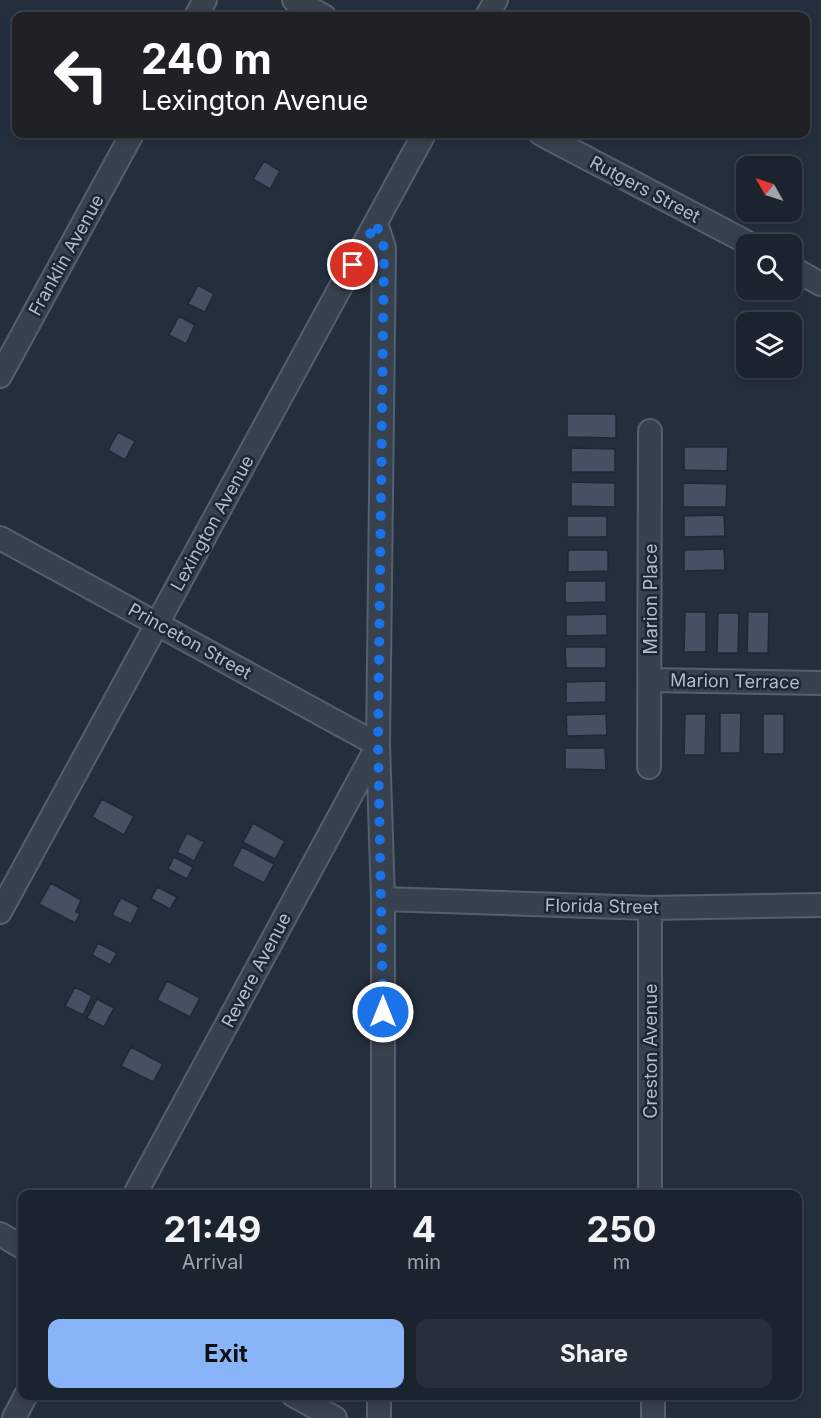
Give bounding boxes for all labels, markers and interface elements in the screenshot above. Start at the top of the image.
text: 240 m [141,33,272,84]
icon: left [42,36,120,114]
text: Lexington Avenue [141,84,368,117]
street label: Rutgers Street [586,151,704,227]
north arrow [736,156,802,222]
map controls [736,156,802,378]
street label: Franklin Avenue [24,191,108,319]
button: search [736,234,802,300]
pin [327,239,378,290]
icon: arrive [336,248,369,281]
button: layers [736,312,802,378]
street label: Lexington Avenue [166,452,258,594]
street label: Marion Place [640,543,661,655]
street label: Princeton Street [125,599,255,684]
street label: Marion Terrace [670,669,800,693]
street label: Florida Street [545,895,659,917]
street label: Revere Avenue [217,909,295,1031]
position arrow [351,980,415,1044]
street label: Creston Avenue [640,983,661,1119]
text: 21:49 [163,1207,261,1251]
text: 4 [412,1207,436,1251]
text: 250 [587,1207,657,1251]
text: Arrival [182,1250,243,1274]
text: min [407,1250,441,1274]
text: m [613,1250,630,1274]
button: Exit [48,1319,404,1388]
button: Share [416,1319,772,1388]

